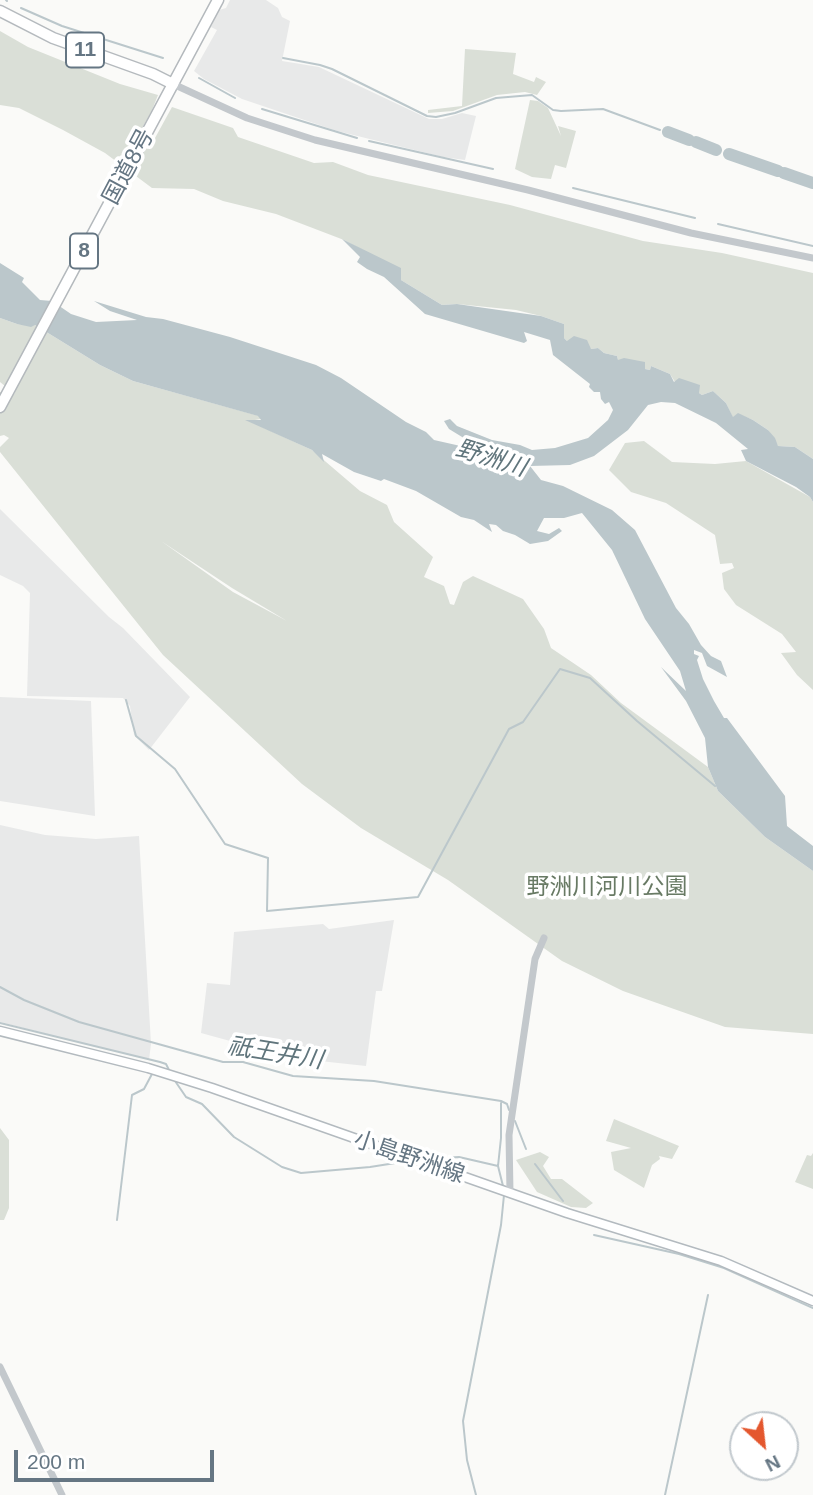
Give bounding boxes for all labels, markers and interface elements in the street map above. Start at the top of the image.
road number: 11 [66,32,104,68]
street label: 国道8号 [98,124,160,210]
road number: 8 [70,233,98,268]
water label: 野洲川 [452,435,530,483]
park label: 野洲川河川公園 [527,874,687,902]
water label: 祇王井川 [225,1032,325,1076]
street label: 小島野洲線 [350,1126,468,1190]
north arrow [729,1411,799,1481]
scale bar [18,1436,217,1480]
text: 200 m [27,1450,85,1473]
text: N [762,1451,784,1476]

